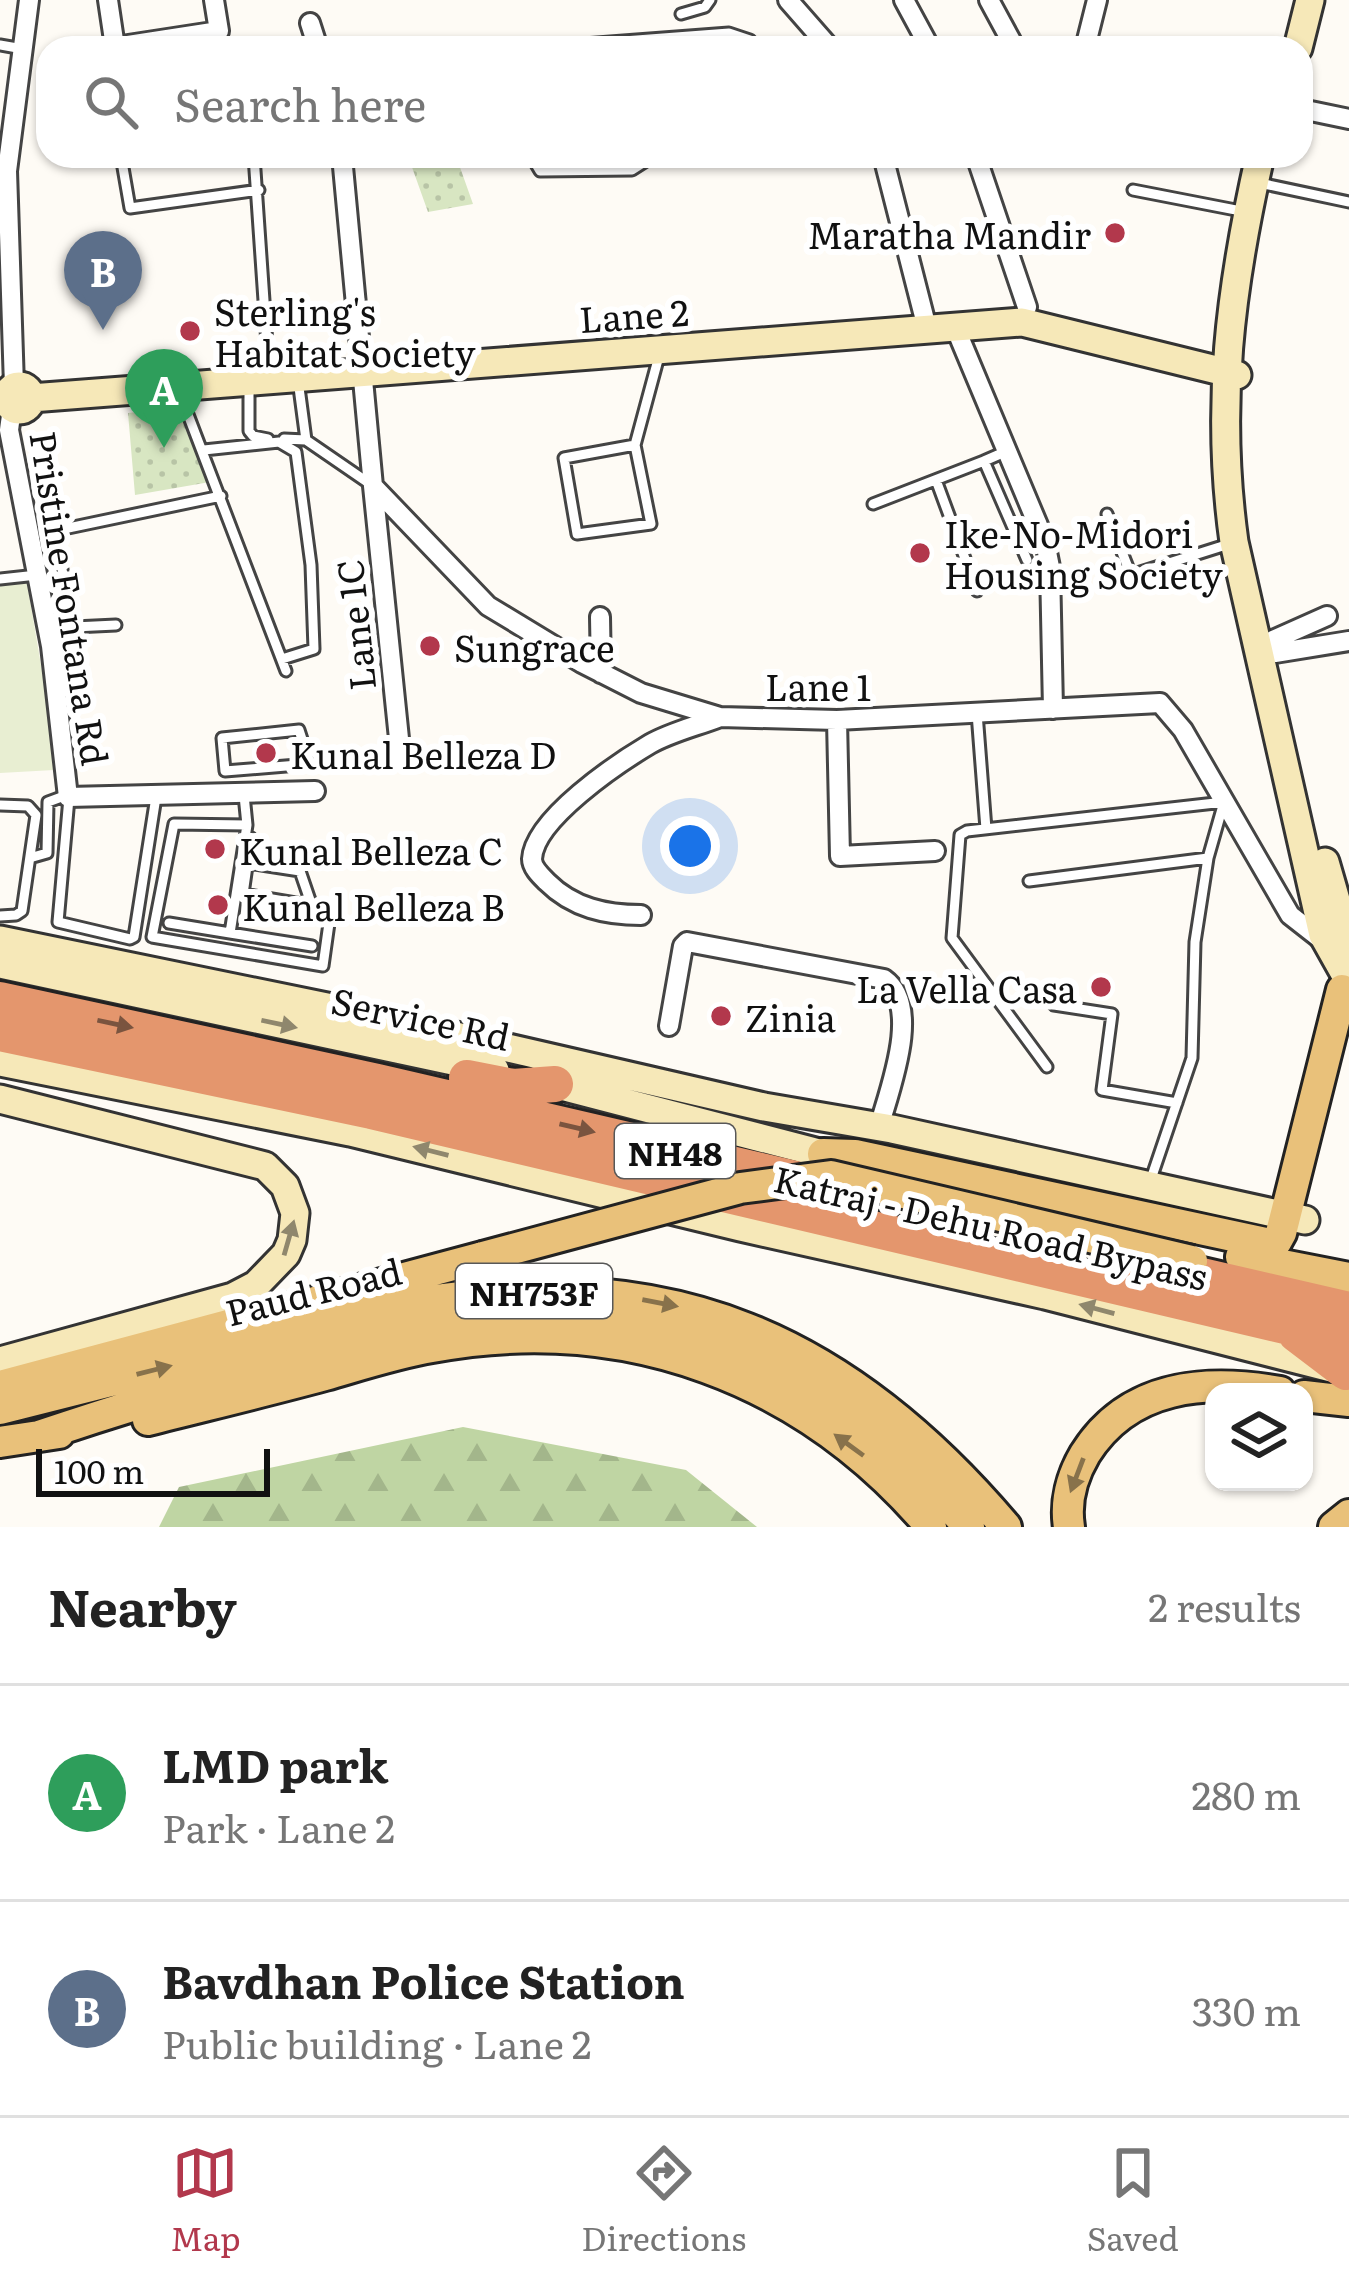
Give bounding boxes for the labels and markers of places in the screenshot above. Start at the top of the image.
place label: Maratha Mandir [807,207,1091,260]
marker: Maratha Mandir [1102,220,1128,246]
pin: B [64,231,142,330]
place label: Sterling's Habitat Society [214,284,476,378]
marker: Sterling's Habitat Society [177,318,203,344]
pin: A [125,349,203,448]
place label: Ike-No-Midori Housing Society [944,506,1223,600]
marker: Ike-No-Midori Housing Society [907,540,933,566]
place label: Sungrace [454,620,615,673]
marker: Sungrace [417,633,443,659]
place label: Kunal Belleza D [290,727,557,780]
marker: Kunal Belleza D [253,740,279,766]
place label: Kunal Belleza C [239,823,503,876]
marker: Kunal Belleza C [202,836,228,862]
place label: Kunal Belleza B [242,879,505,932]
marker: Kunal Belleza B [205,892,231,918]
place label: La Vella Casa [856,961,1078,1014]
marker: La Vella Casa [1088,974,1114,1000]
place label: Zinia [745,990,836,1043]
marker: Zinia [708,1003,734,1029]

